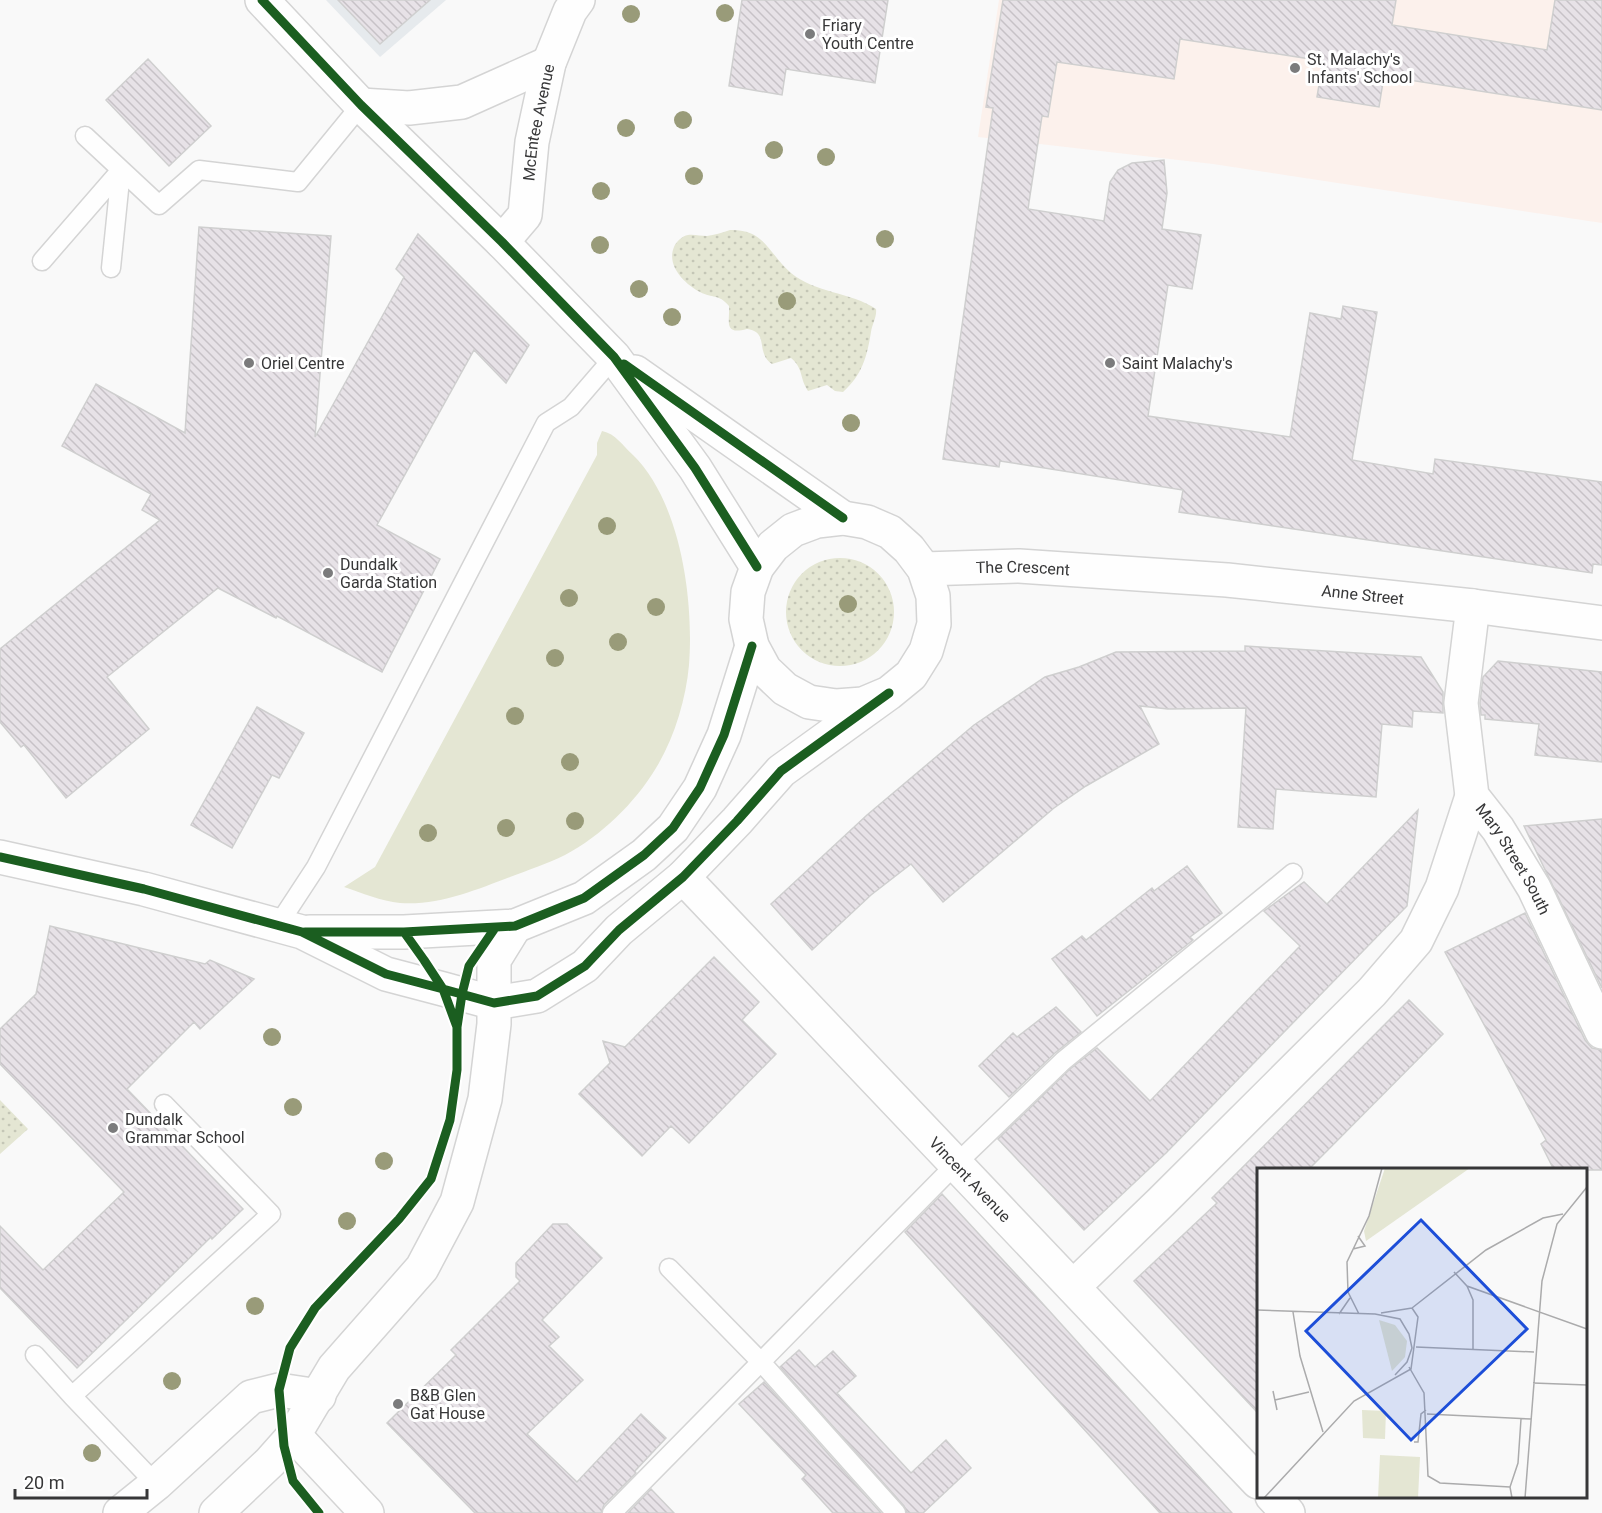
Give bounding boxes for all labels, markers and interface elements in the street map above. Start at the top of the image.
place label: Friary Youth Centre [822,16,914,53]
marker: Friary Youth Centre [803,27,817,41]
place label: St. Malachy's Infants' School [1307,50,1412,87]
marker: St. Malachy's Infants' School [1288,61,1302,75]
street label: McEntee Avenue [519,62,559,182]
place label: Oriel Centre [261,354,344,373]
place label: Saint Malachy's [1122,354,1233,373]
marker: Oriel Centre [242,356,256,370]
marker: Saint Malachy's [1103,356,1117,370]
place label: Dundalk Garda Station [340,555,437,592]
street label: The Crescent [976,557,1071,579]
marker: Dundalk Garda Station [321,566,335,580]
street label: Anne Street [1321,581,1405,609]
street label: Mary Street South [1471,800,1554,918]
place label: Dundalk Grammar School [125,1110,245,1147]
marker: Dundalk Grammar School [106,1121,120,1135]
street label: Vincent Avenue [925,1133,1015,1226]
inset map [1257,1168,1587,1498]
place label: B&B Glen Gat House [410,1386,485,1423]
marker: B&B Glen Gat House [391,1397,405,1411]
scale bar [15,1462,147,1500]
text: 20 m [24,1472,64,1493]

